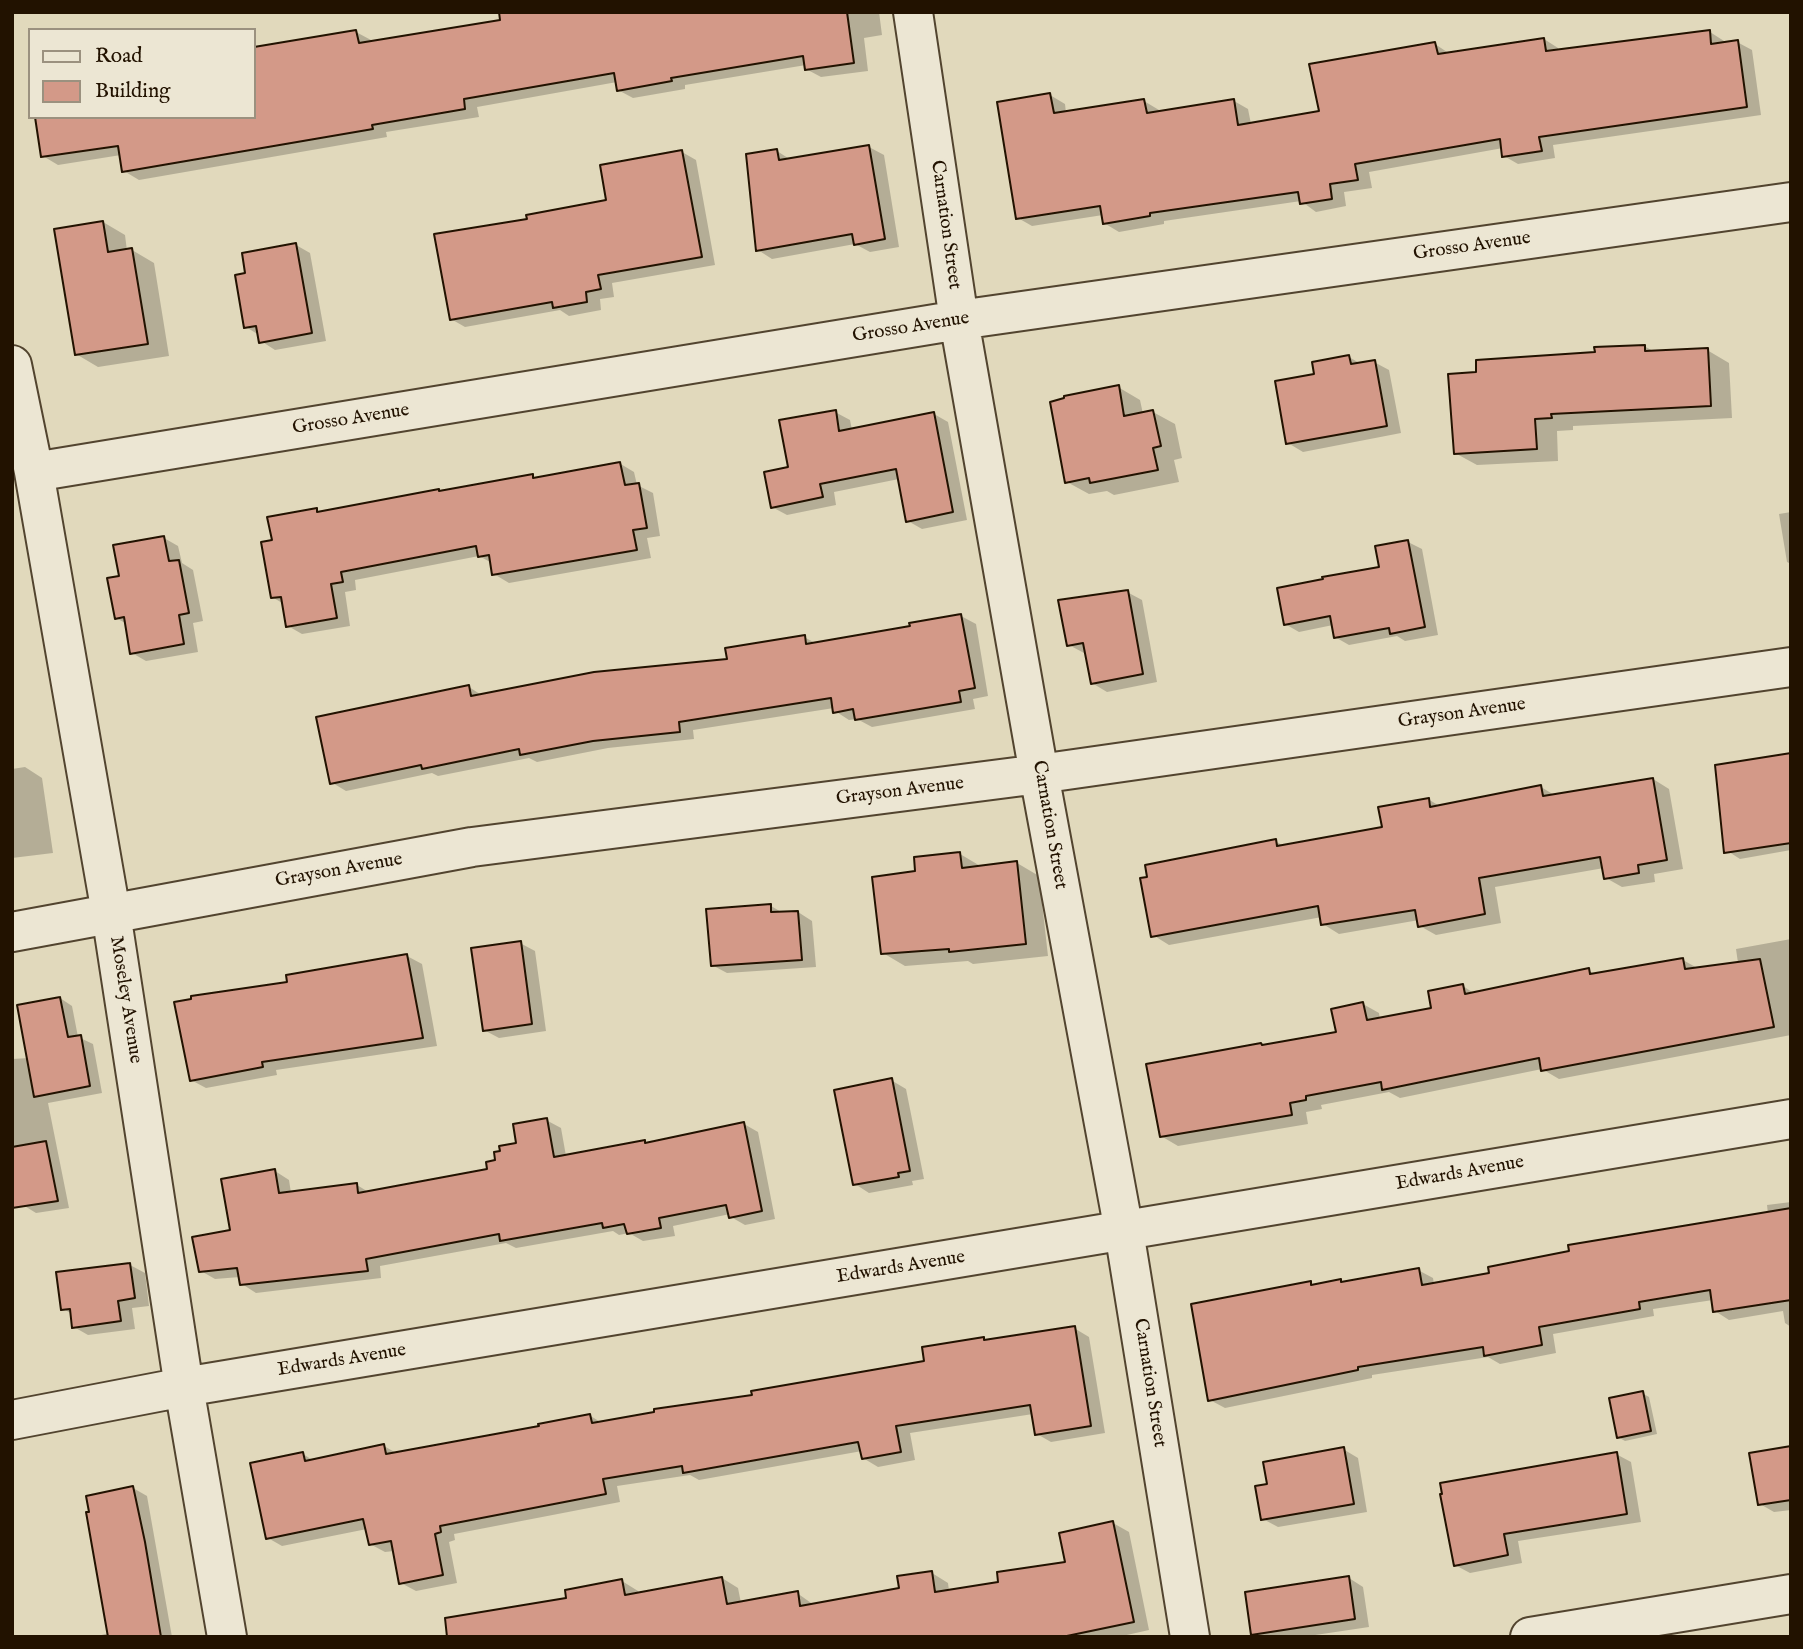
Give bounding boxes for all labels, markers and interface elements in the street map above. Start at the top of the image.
legend [28,28,256,119]
text: Road [95,43,142,70]
text: Building [95,78,170,105]
street label: Carnation Street [925,159,965,291]
street label: Grosso Avenue [1412,227,1532,267]
street label: Grosso Avenue [851,308,971,348]
street label: Grosso Avenue [291,400,411,440]
street label: Grayson Avenue [1397,694,1527,734]
street label: Carnation Street [1026,759,1072,891]
street label: Grayson Avenue [835,773,965,811]
street label: Grayson Avenue [274,849,404,893]
street label: Moseley Avenue [104,935,146,1065]
street label: Edwards Avenue [1394,1152,1526,1196]
street label: Edwards Avenue [835,1247,967,1289]
street label: Carnation Street [1128,1317,1170,1449]
street label: Edwards Avenue [276,1340,408,1382]

